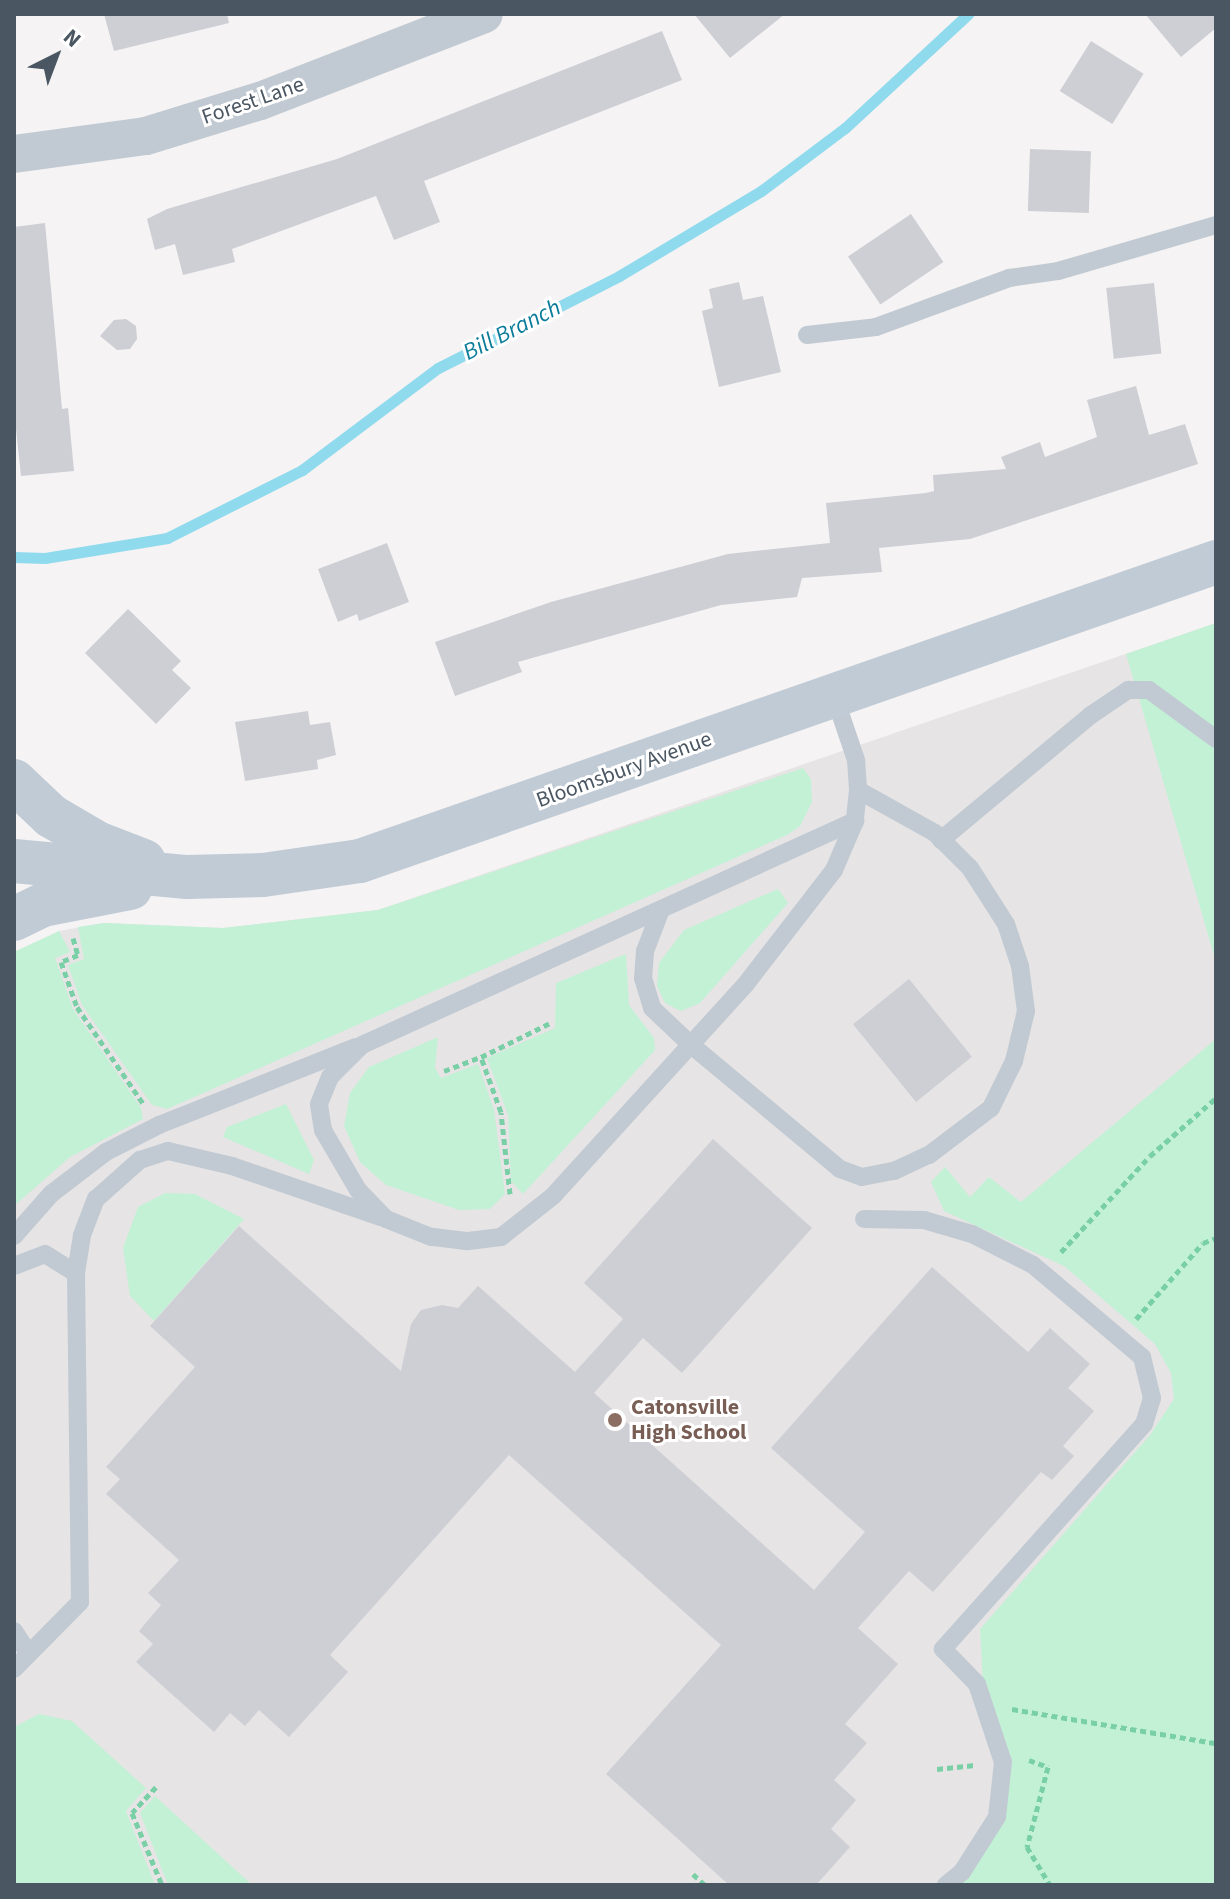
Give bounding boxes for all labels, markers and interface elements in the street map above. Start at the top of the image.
north arrow [16,16,96,96]
text: N [56,21,88,55]
street label: Forest Lane [199,71,307,131]
water label: Bill Branch [458,293,566,367]
street label: Bloomsbury Avenue [533,726,715,814]
place label: Catonsville High School [631,1394,746,1446]
marker: Catonsville High School [606,1411,624,1429]

